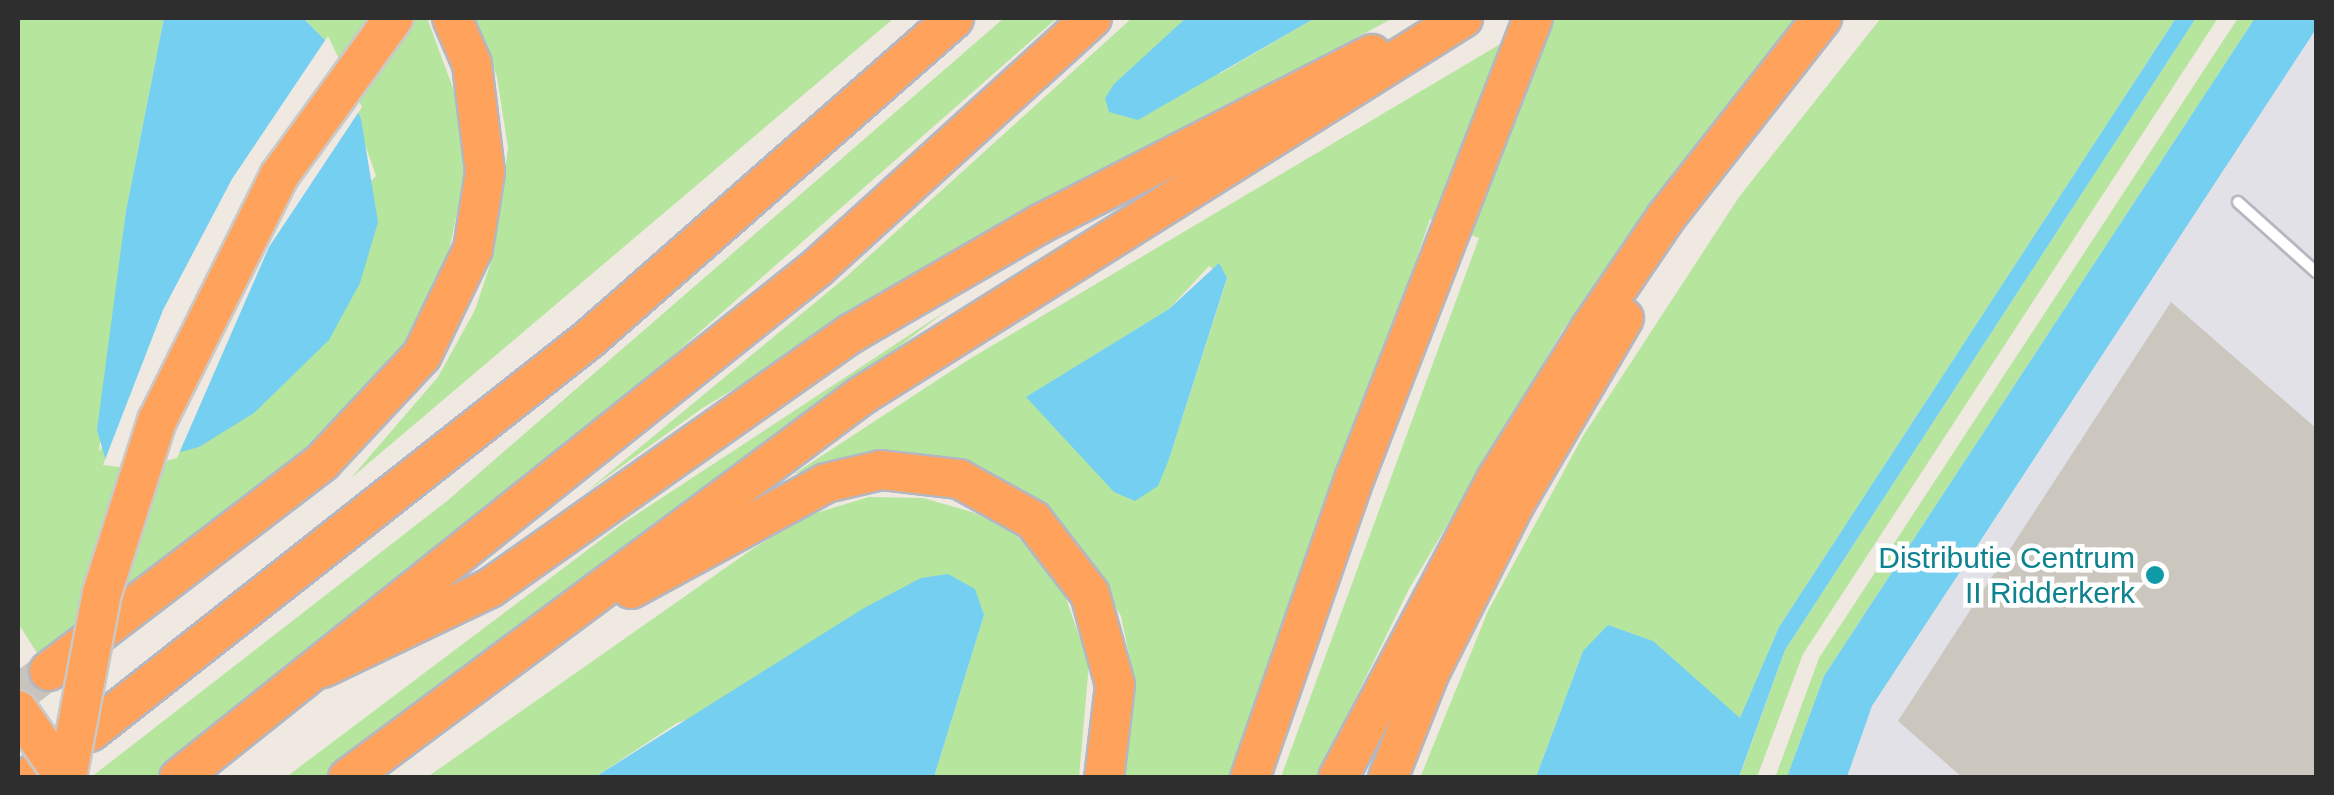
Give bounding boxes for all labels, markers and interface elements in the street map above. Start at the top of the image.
place label: Distributie Centrum II Ridderkerk [1878,540,2135,610]
marker: Distributie Centrum II Ridderkerk [2144,564,2166,586]

